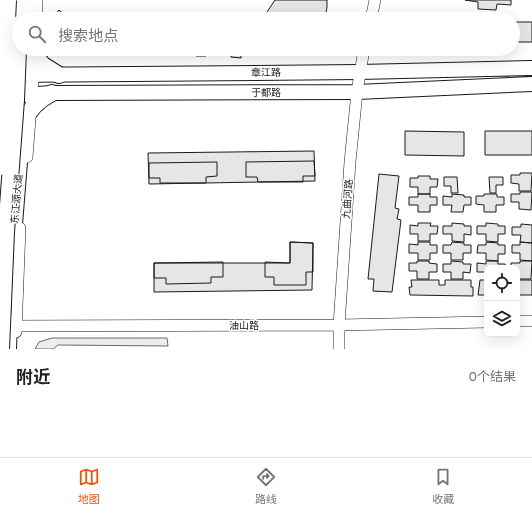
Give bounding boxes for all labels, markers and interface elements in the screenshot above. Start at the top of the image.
search box [12,12,520,56]
icon: search [26,23,48,45]
text: 搜索地点 [58,27,118,45]
street label: 章江路 [251,67,281,79]
street label: 于都路 [251,87,281,99]
street label: 东江源大道 [9,174,25,224]
street label: 九曲河路 [341,179,355,219]
map controls [484,265,520,337]
button: locate [484,265,520,301]
button: layers [484,301,520,337]
street label: 油山路 [229,320,259,332]
text: 附近 [16,367,50,388]
text: 0个结果 [469,369,516,385]
tab: 地图 [78,466,100,506]
tab: 路线 [255,466,277,506]
tab: 收藏 [432,466,454,506]

